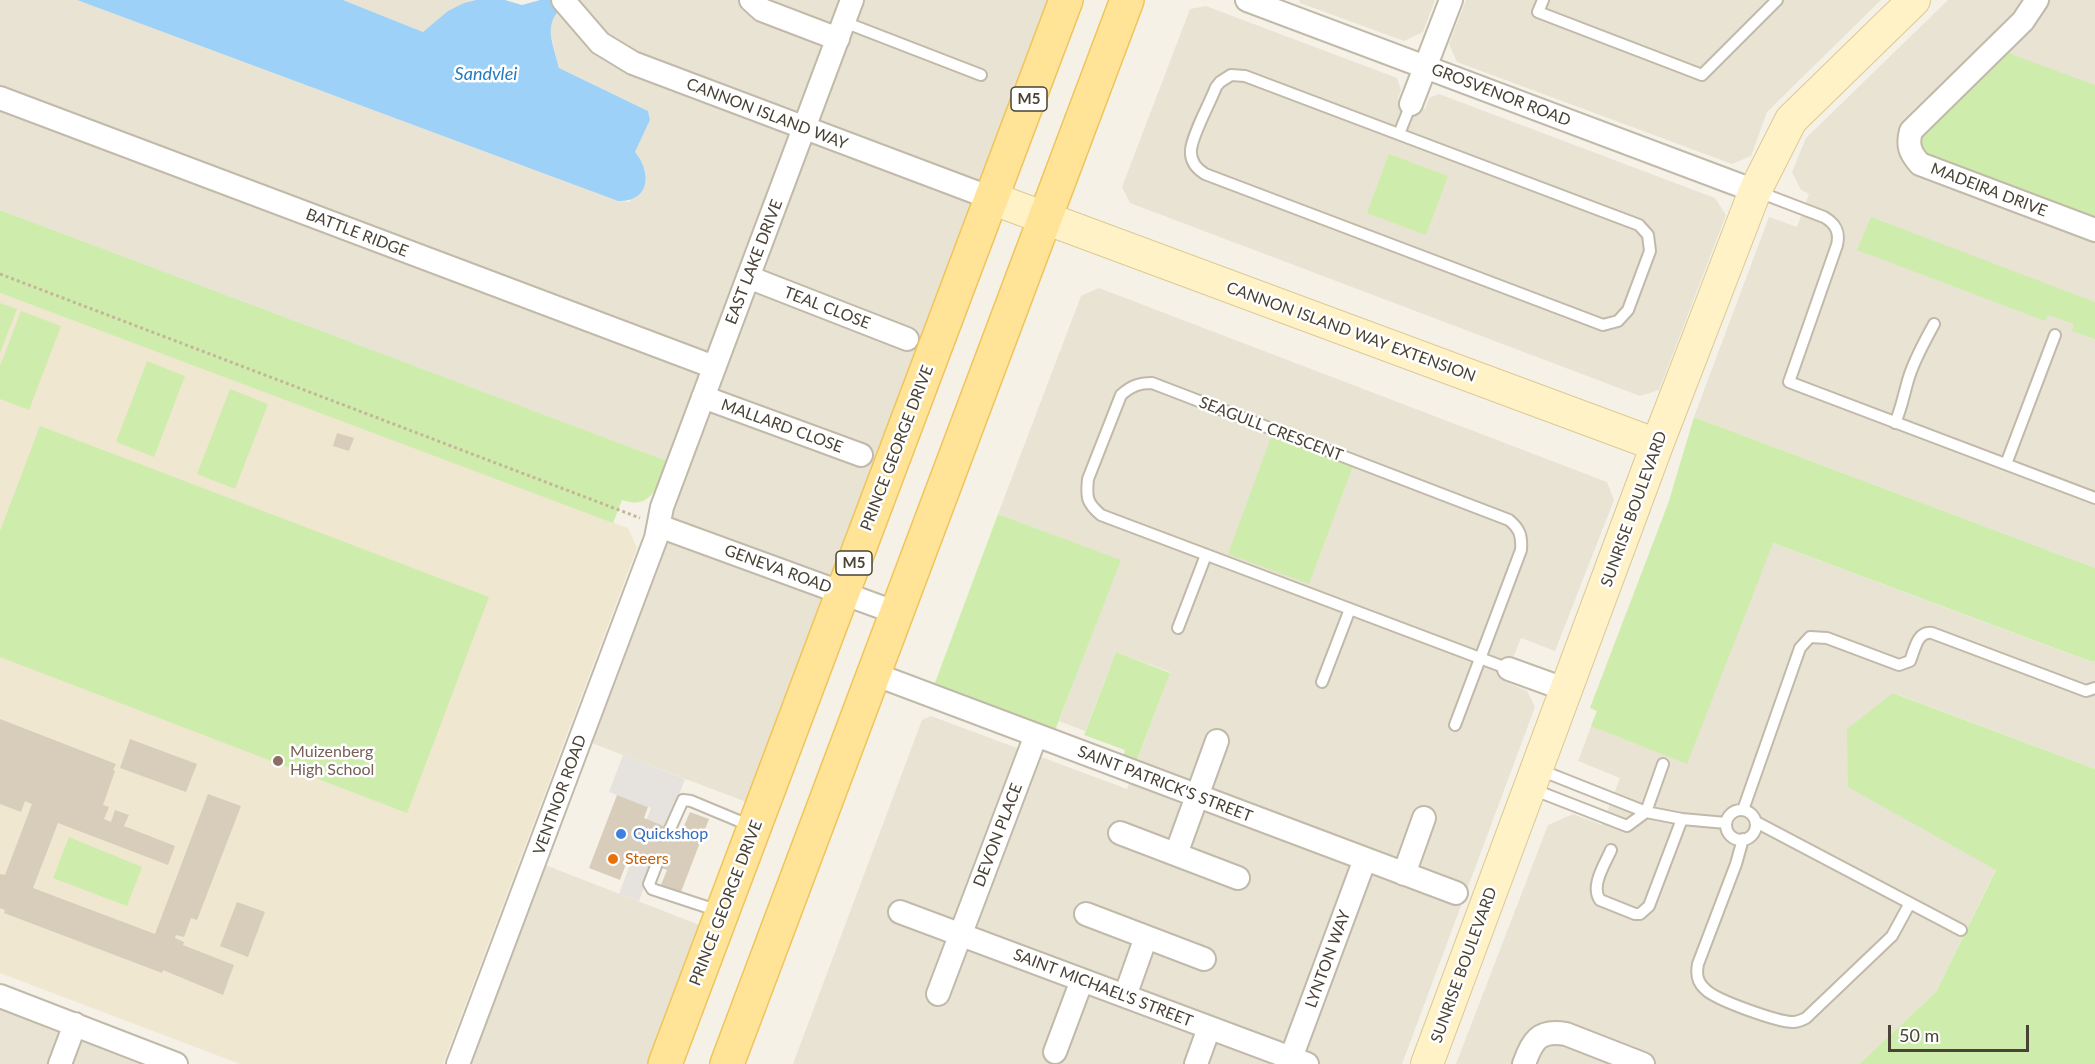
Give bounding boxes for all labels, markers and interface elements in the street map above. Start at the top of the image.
street label: GROSVENOR ROAD [1429,60,1573,130]
water label: Sandvlei [455,63,517,85]
street label: CANNON ISLAND WAY [684,74,850,154]
road number: M5 [1011,87,1047,111]
street label: MADEIRA DRIVE [1928,159,2050,221]
street label: EAST LAKE DRIVE [721,197,787,327]
street label: BATTLE RIDGE [303,205,411,261]
street label: CANNON ISLAND WAY EXTENSION [1224,278,1478,386]
street label: TEAL CLOSE [781,283,873,333]
street label: PRINCE GEORGE DRIVE [857,363,937,533]
street label: SEAGULL CRESCENT [1196,393,1346,465]
street label: MALLARD CLOSE [718,395,846,457]
street label: SUNRISE BOULEVARD [1597,428,1671,590]
street label: GENEVA ROAD [722,541,834,597]
road number: M5 [836,551,872,575]
street label: VENTNOR ROAD [529,732,591,858]
place label: Muizenberg High School [290,742,374,780]
street label: SAINT PATRICK'S STREET [1075,742,1255,826]
marker: Muizenberg High School [271,754,285,768]
street label: DEVON PLACE [969,781,1027,889]
street label: PRINCE GEORGE DRIVE [686,818,766,988]
place label: Quickshop [633,824,708,844]
marker: Quickshop [614,827,628,841]
place label: Steers [625,849,669,869]
marker: Steers [606,852,620,866]
street label: SUNRISE BOULEVARD [1427,884,1501,1046]
street label: LYNTON WAY [1301,908,1355,1010]
street label: SAINT MICHAEL'S STREET [1011,945,1195,1031]
scale bar [1891,1013,2032,1051]
text: 50 m [1899,1024,1939,1046]

